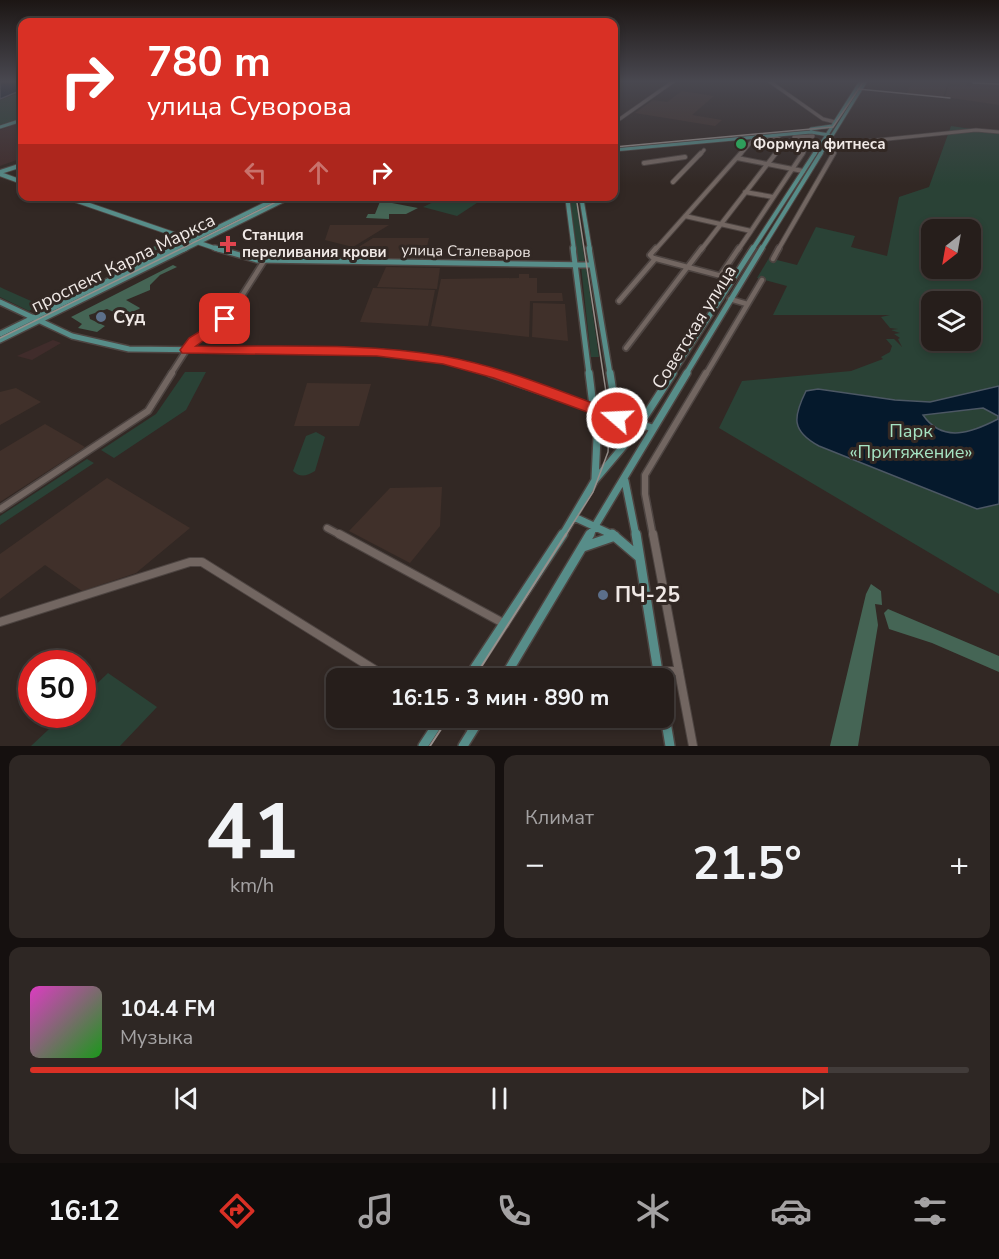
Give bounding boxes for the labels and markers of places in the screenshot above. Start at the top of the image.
place label: Формула фитнеса [753,134,886,154]
marker: Формула фитнеса [734,137,748,151]
place label: Станция переливания крови [242,225,387,262]
marker: Станция переливания крови [219,235,237,253]
pin [199,293,250,344]
place label: Суд [113,305,145,329]
marker: Суд [94,310,108,324]
place label: ПЧ-25 [615,581,680,609]
marker: ПЧ-25 [596,588,610,602]

